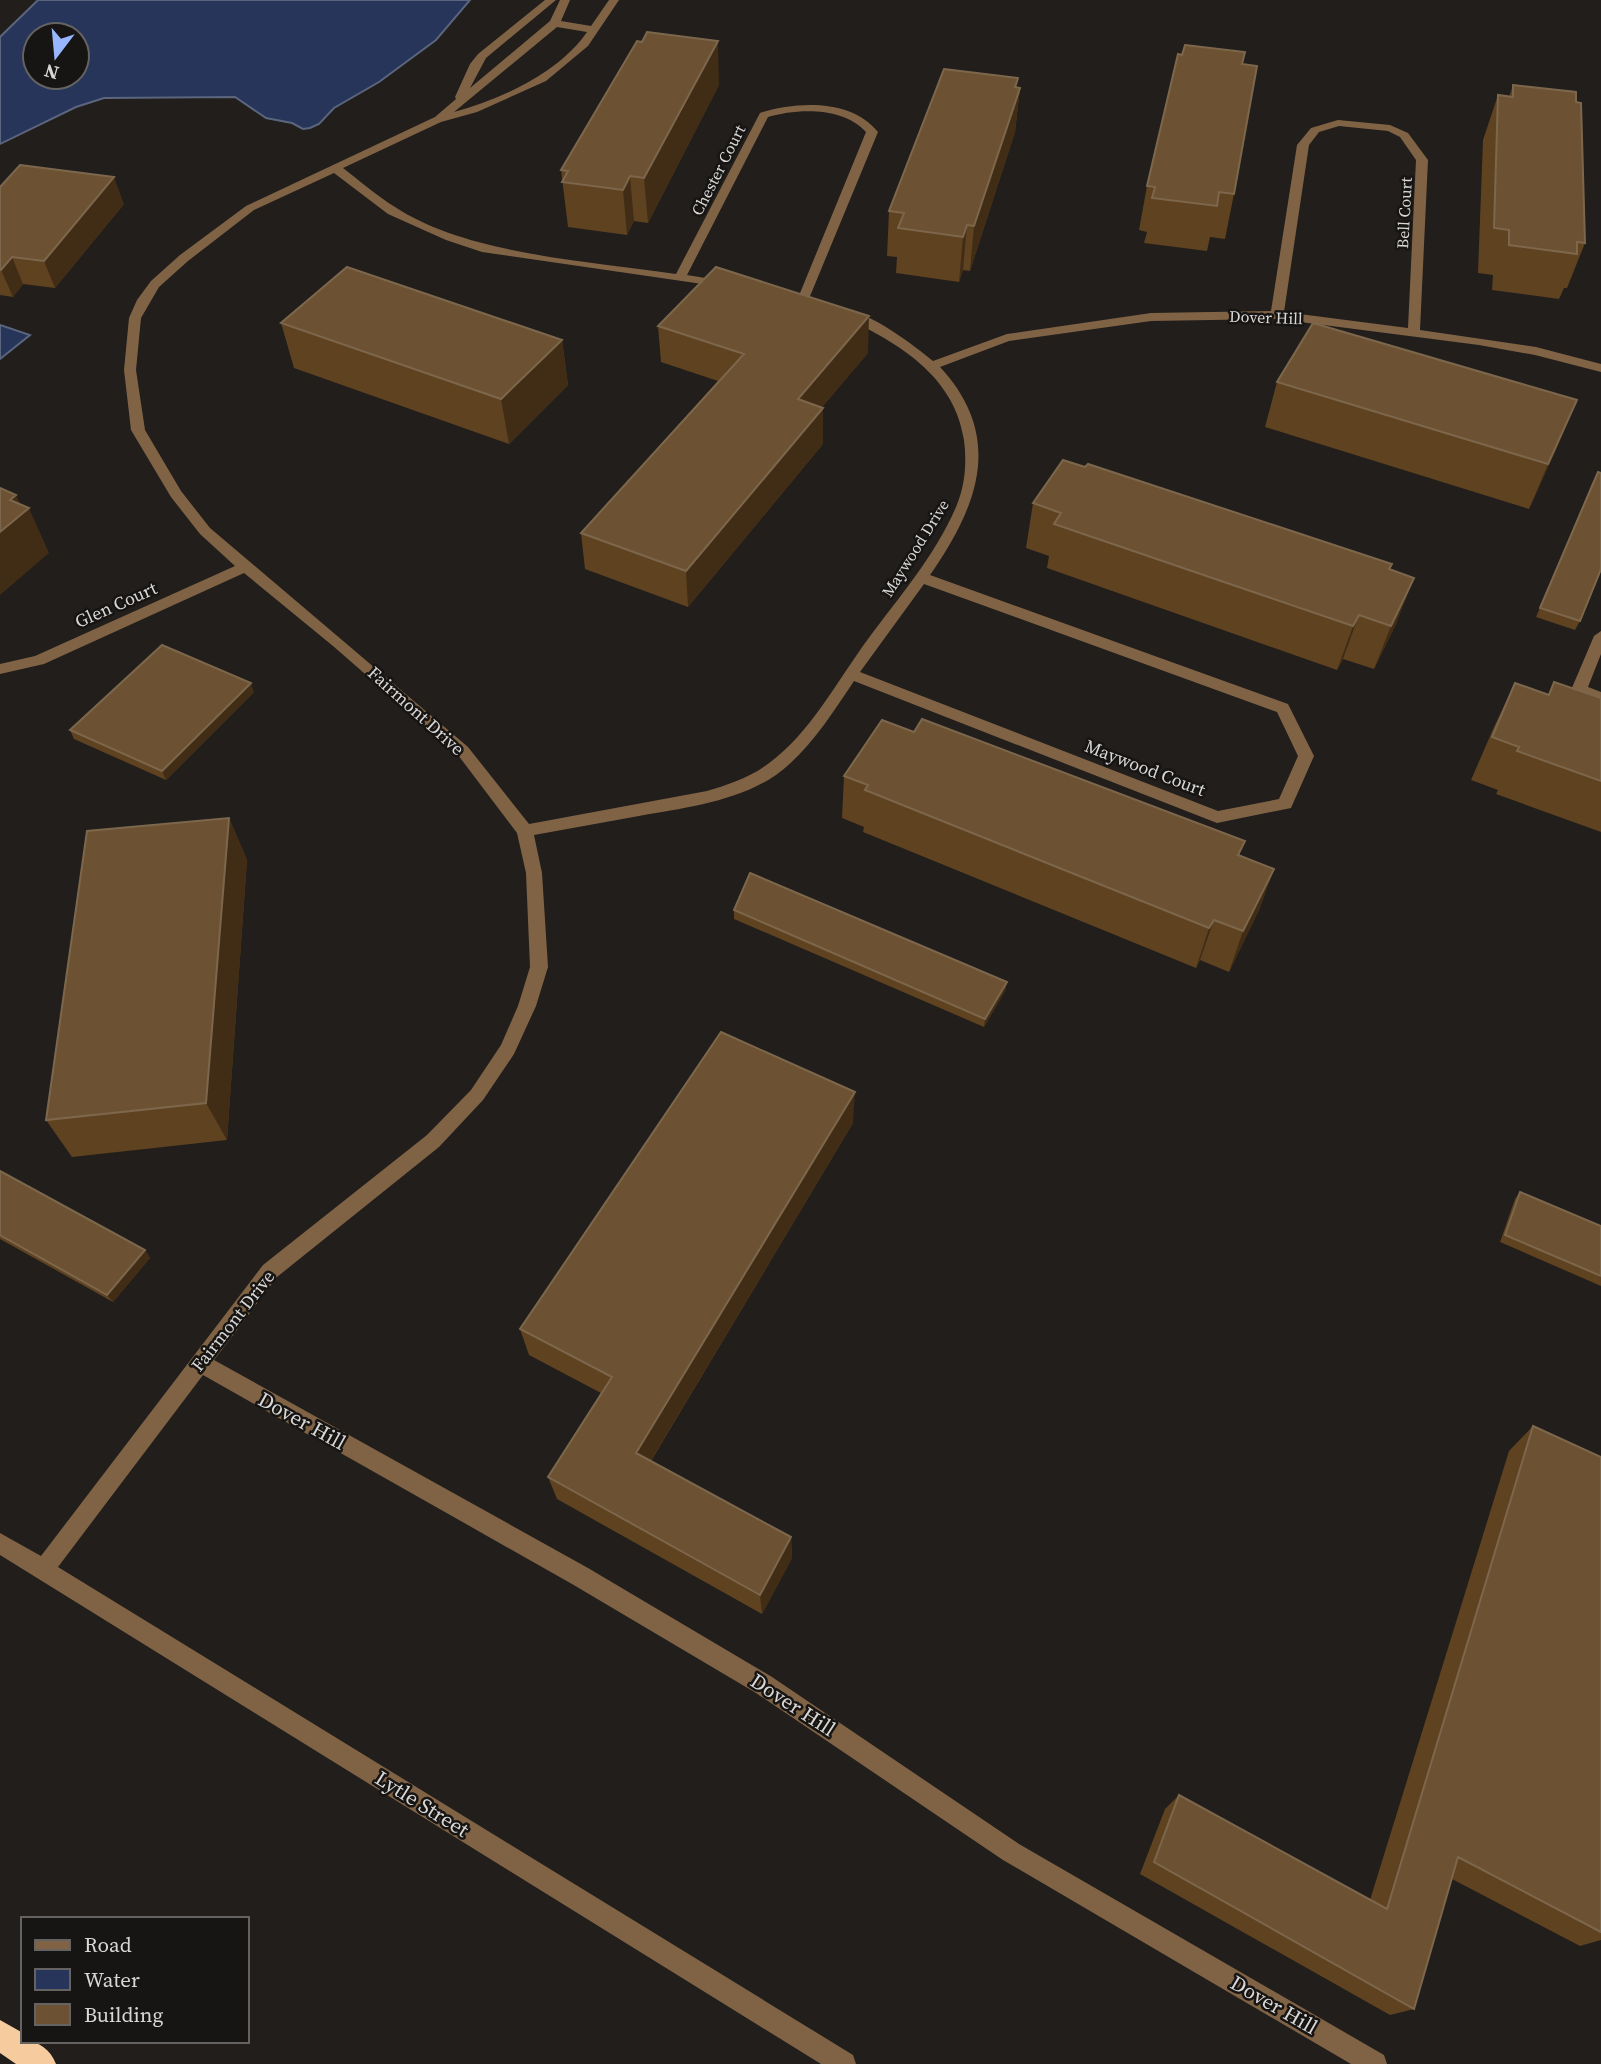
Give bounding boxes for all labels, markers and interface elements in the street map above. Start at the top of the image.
north arrow [21,21,91,91]
text: N [41,58,62,87]
street label: Chester Court [686,120,751,219]
street label: Bell Court [1391,176,1417,249]
street label: Dover Hill [1229,305,1303,329]
street label: Maywood Drive [876,495,954,601]
street label: Glen Court [71,575,161,634]
street label: Fairmont Drive [363,660,470,761]
street label: Maywood Court [1081,733,1209,802]
street label: Fairmont Drive [185,1265,280,1377]
street label: Dover Hill [253,1385,351,1457]
street label: Dover Hill [745,1666,842,1743]
street label: Lytle Street [370,1763,475,1844]
legend [21,1917,248,2043]
text: Road [84,1930,132,1959]
text: Water [84,1965,140,1994]
street label: Dover Hill [1225,1968,1323,2041]
text: Building [84,2000,163,2029]

